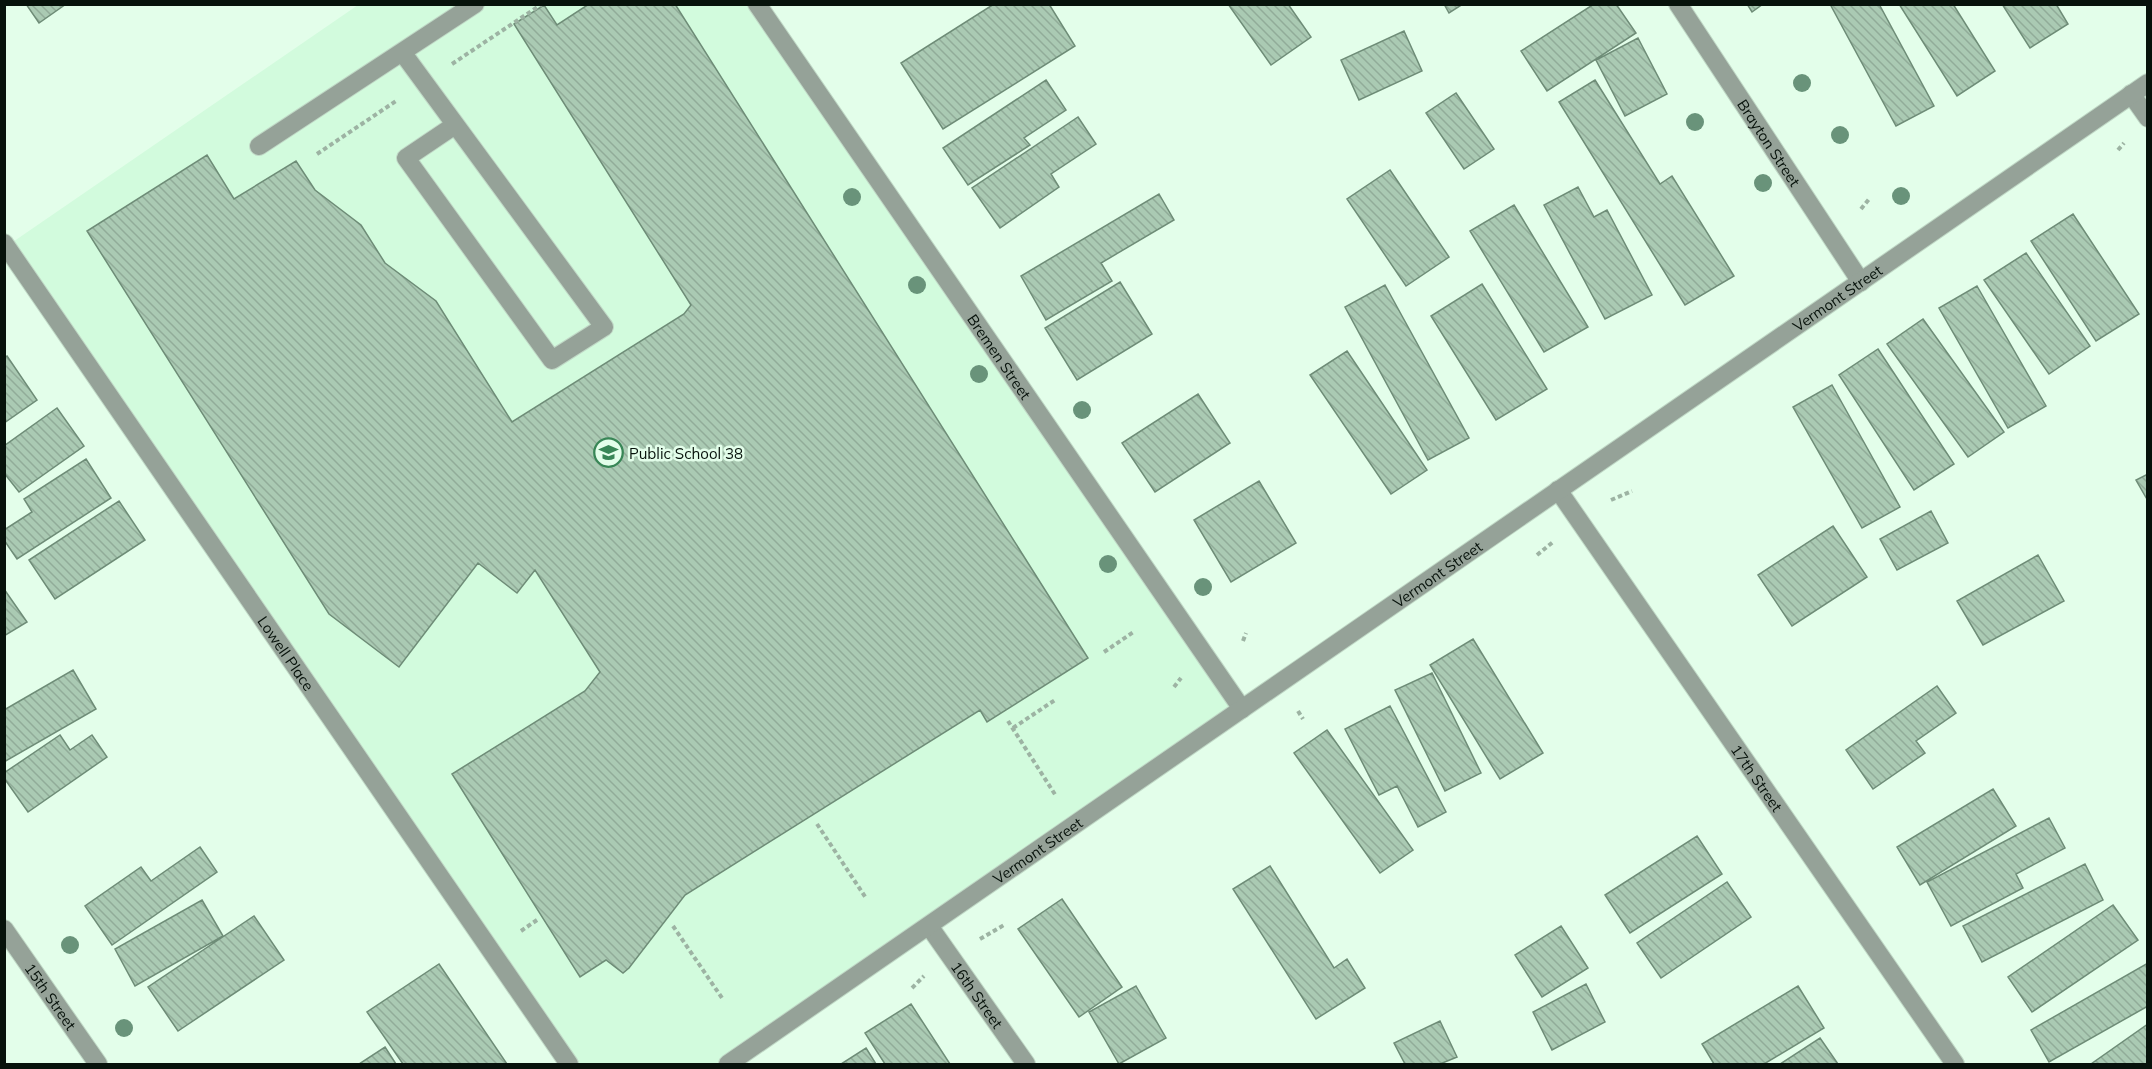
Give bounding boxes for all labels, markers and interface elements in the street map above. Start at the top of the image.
street label: Brayton Street [1734,95,1805,190]
street label: Vermont Street [1789,260,1885,335]
street label: Bremen Street [964,310,1036,403]
school or university icon: Public School 38 [592,437,624,469]
place label: Public School 38 [629,444,743,463]
street label: Vermont Street [1389,537,1486,612]
street label: Lowell Place [254,612,319,694]
street label: 17th Street [1727,741,1787,815]
street label: Vermont Street [989,813,1086,888]
street label: 16th Street [947,958,1007,1032]
street label: 15th Street [21,959,81,1034]

